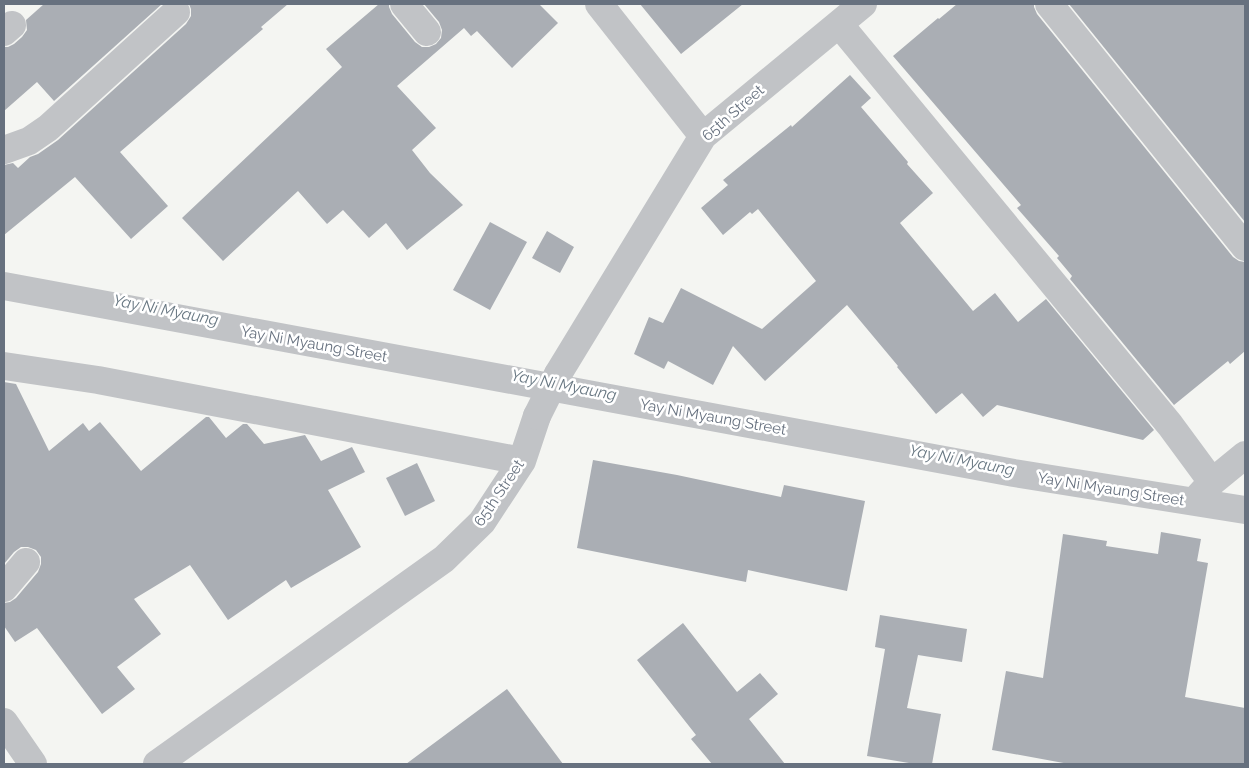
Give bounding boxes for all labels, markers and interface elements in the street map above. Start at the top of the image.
street label: 65th Street [698,81,768,145]
water label: Yay Ni Myaung [112,290,221,330]
street label: Yay Ni Myaung Street [239,322,389,366]
water label: Yay Ni Myaung [510,365,619,405]
street label: Yay Ni Myaung Street [638,395,788,439]
water label: Yay Ni Myaung [908,440,1017,480]
street label: 65th Street [470,456,528,530]
street label: Yay Ni Myaung Street [1036,469,1186,509]

